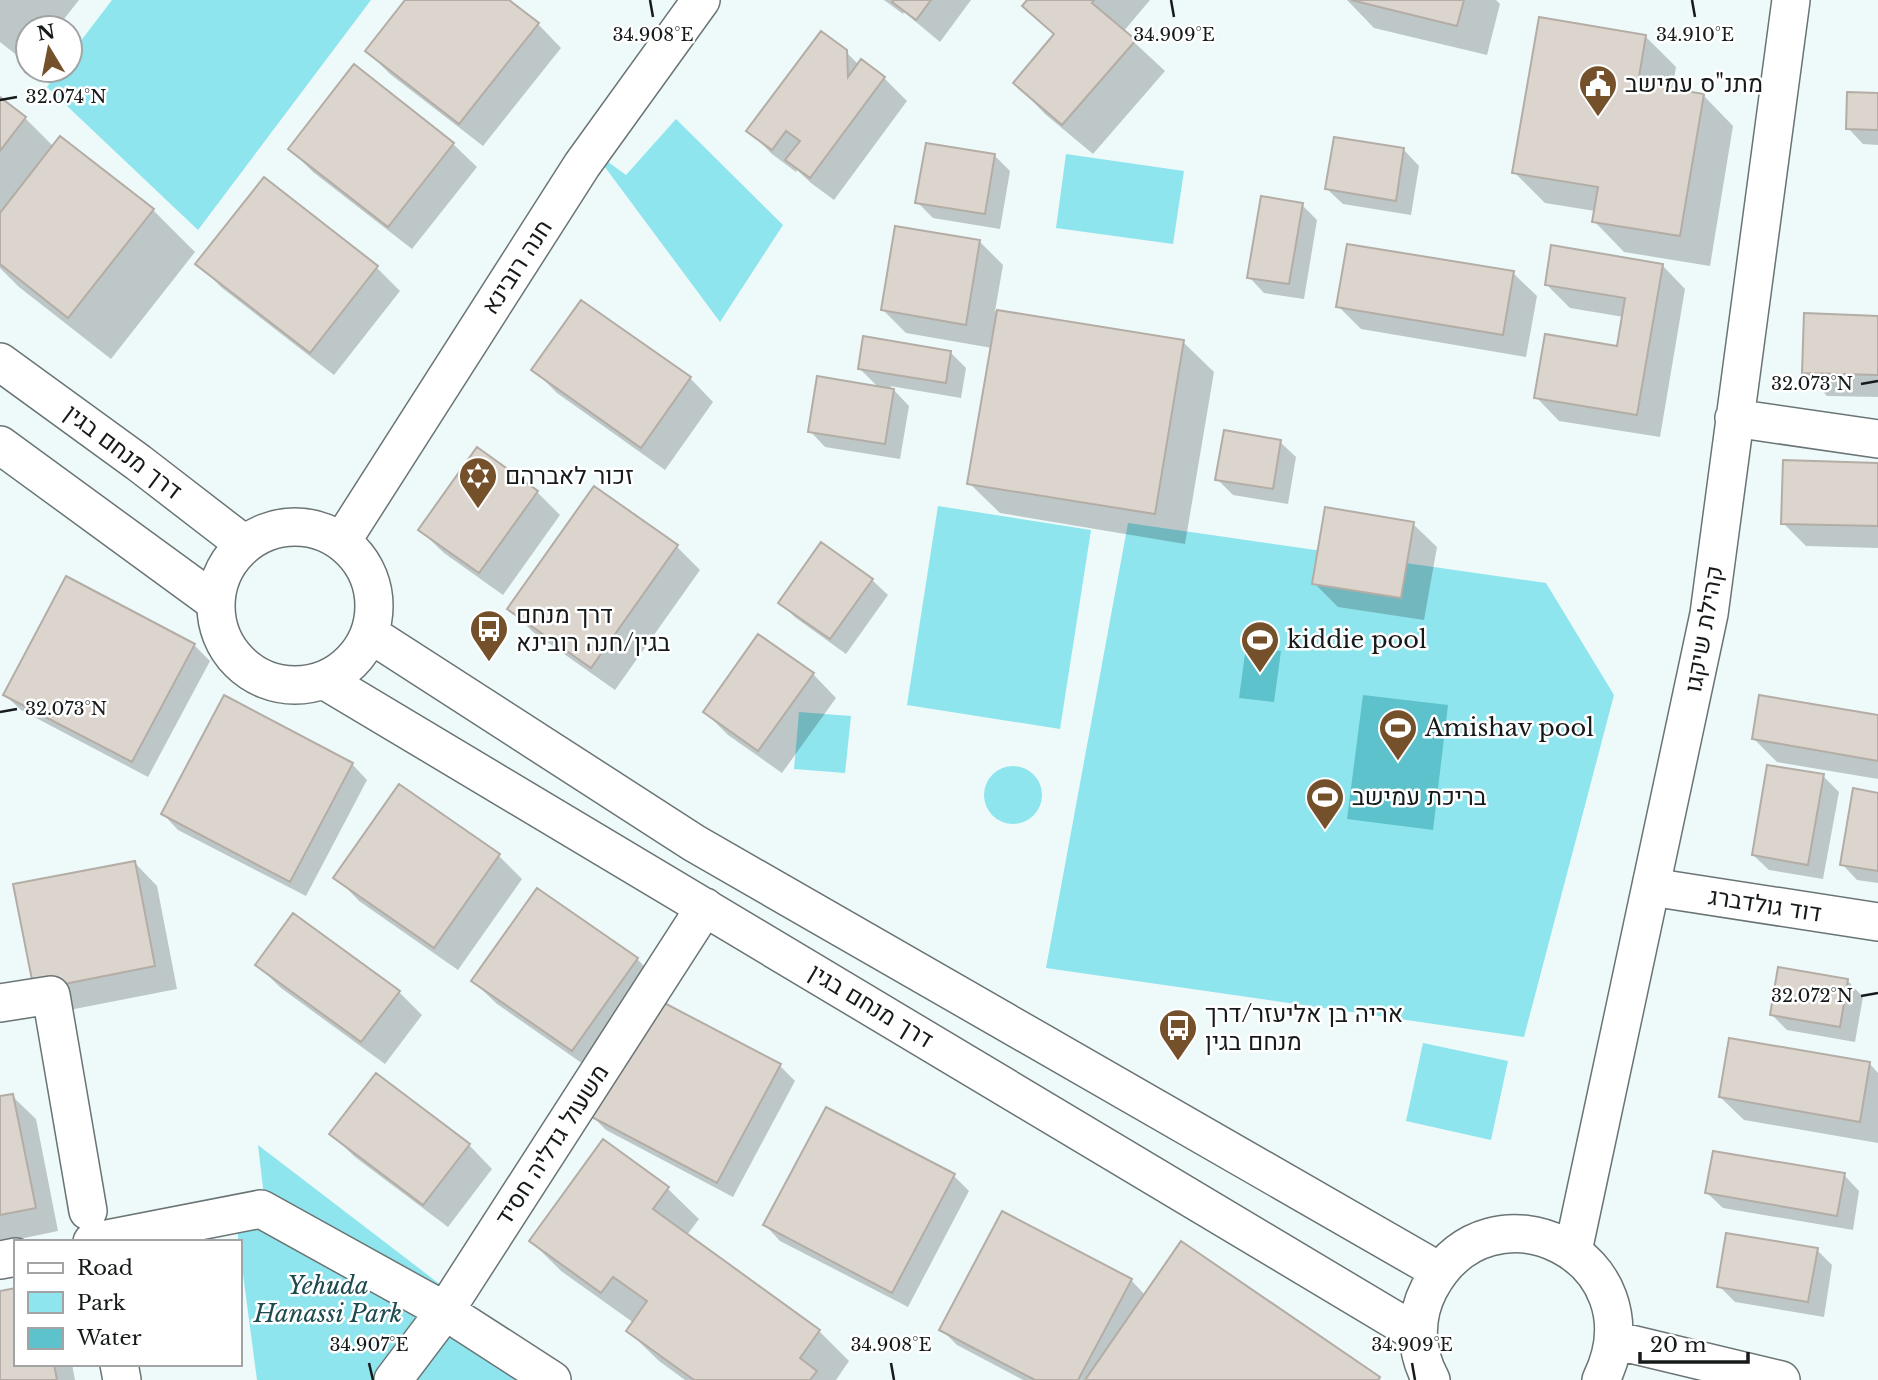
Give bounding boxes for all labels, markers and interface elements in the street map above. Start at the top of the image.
north arrow [14,14,84,84]
text: N [35,20,57,46]
text: 34.908°E [612,24,694,46]
text: 34.909°E [1133,24,1215,46]
text: 34.910°E [1656,24,1734,46]
public building icon: מתנ"ס עמישב [1577,63,1619,118]
place label: מתנ"ס עמישב [1625,69,1763,98]
text: 32.074°N [26,86,106,108]
street label: חנה רובינא [475,214,558,320]
text: 32.073°N [1771,373,1853,395]
street label: דרך מנחם בגין [59,398,188,505]
synagogue icon: זכור לאברהם [457,455,499,510]
place label: זכור לאברהם [505,461,634,490]
street label: קהילת שיקגו [1678,563,1729,694]
place label: דרך מנחם בגין/חנה רובינא [516,600,671,657]
bus stop icon: דרך מנחם בגין/חנה רובינא [468,608,510,663]
sports icon: kiddie pool [1239,619,1281,674]
place label: kiddie pool [1287,625,1427,654]
text: 32.073°N [25,698,107,720]
sports icon: Amishav pool [1377,707,1419,762]
place label: Amishav pool [1424,713,1594,742]
sports icon: בריכת עמישב [1304,776,1346,831]
place label: בריכת עמישב [1352,782,1487,811]
street label: דוד גולדברג [1707,881,1824,928]
street label: דרך מנחם בגין [804,957,939,1054]
text: 32.072°N [1771,985,1853,1007]
place label: אריה בן אליעזר/דרך מנחם בגין [1205,999,1403,1056]
bus stop icon: אריה בן אליעזר/דרך מנחם בגין [1157,1007,1199,1062]
street label: משעול גדליה חסיד [489,1059,615,1231]
legend [14,1240,242,1366]
text: Road [77,1255,133,1281]
park label: Yehuda Hanassi Park [253,1271,402,1328]
text: Park [77,1290,126,1316]
scale bar [1640,1320,1748,1364]
text: Water [76,1325,141,1351]
text: 20 m [1650,1332,1707,1358]
text: 34.907°E [329,1334,409,1356]
text: 34.908°E [850,1334,932,1356]
text: 34.909°E [1371,1334,1453,1356]

